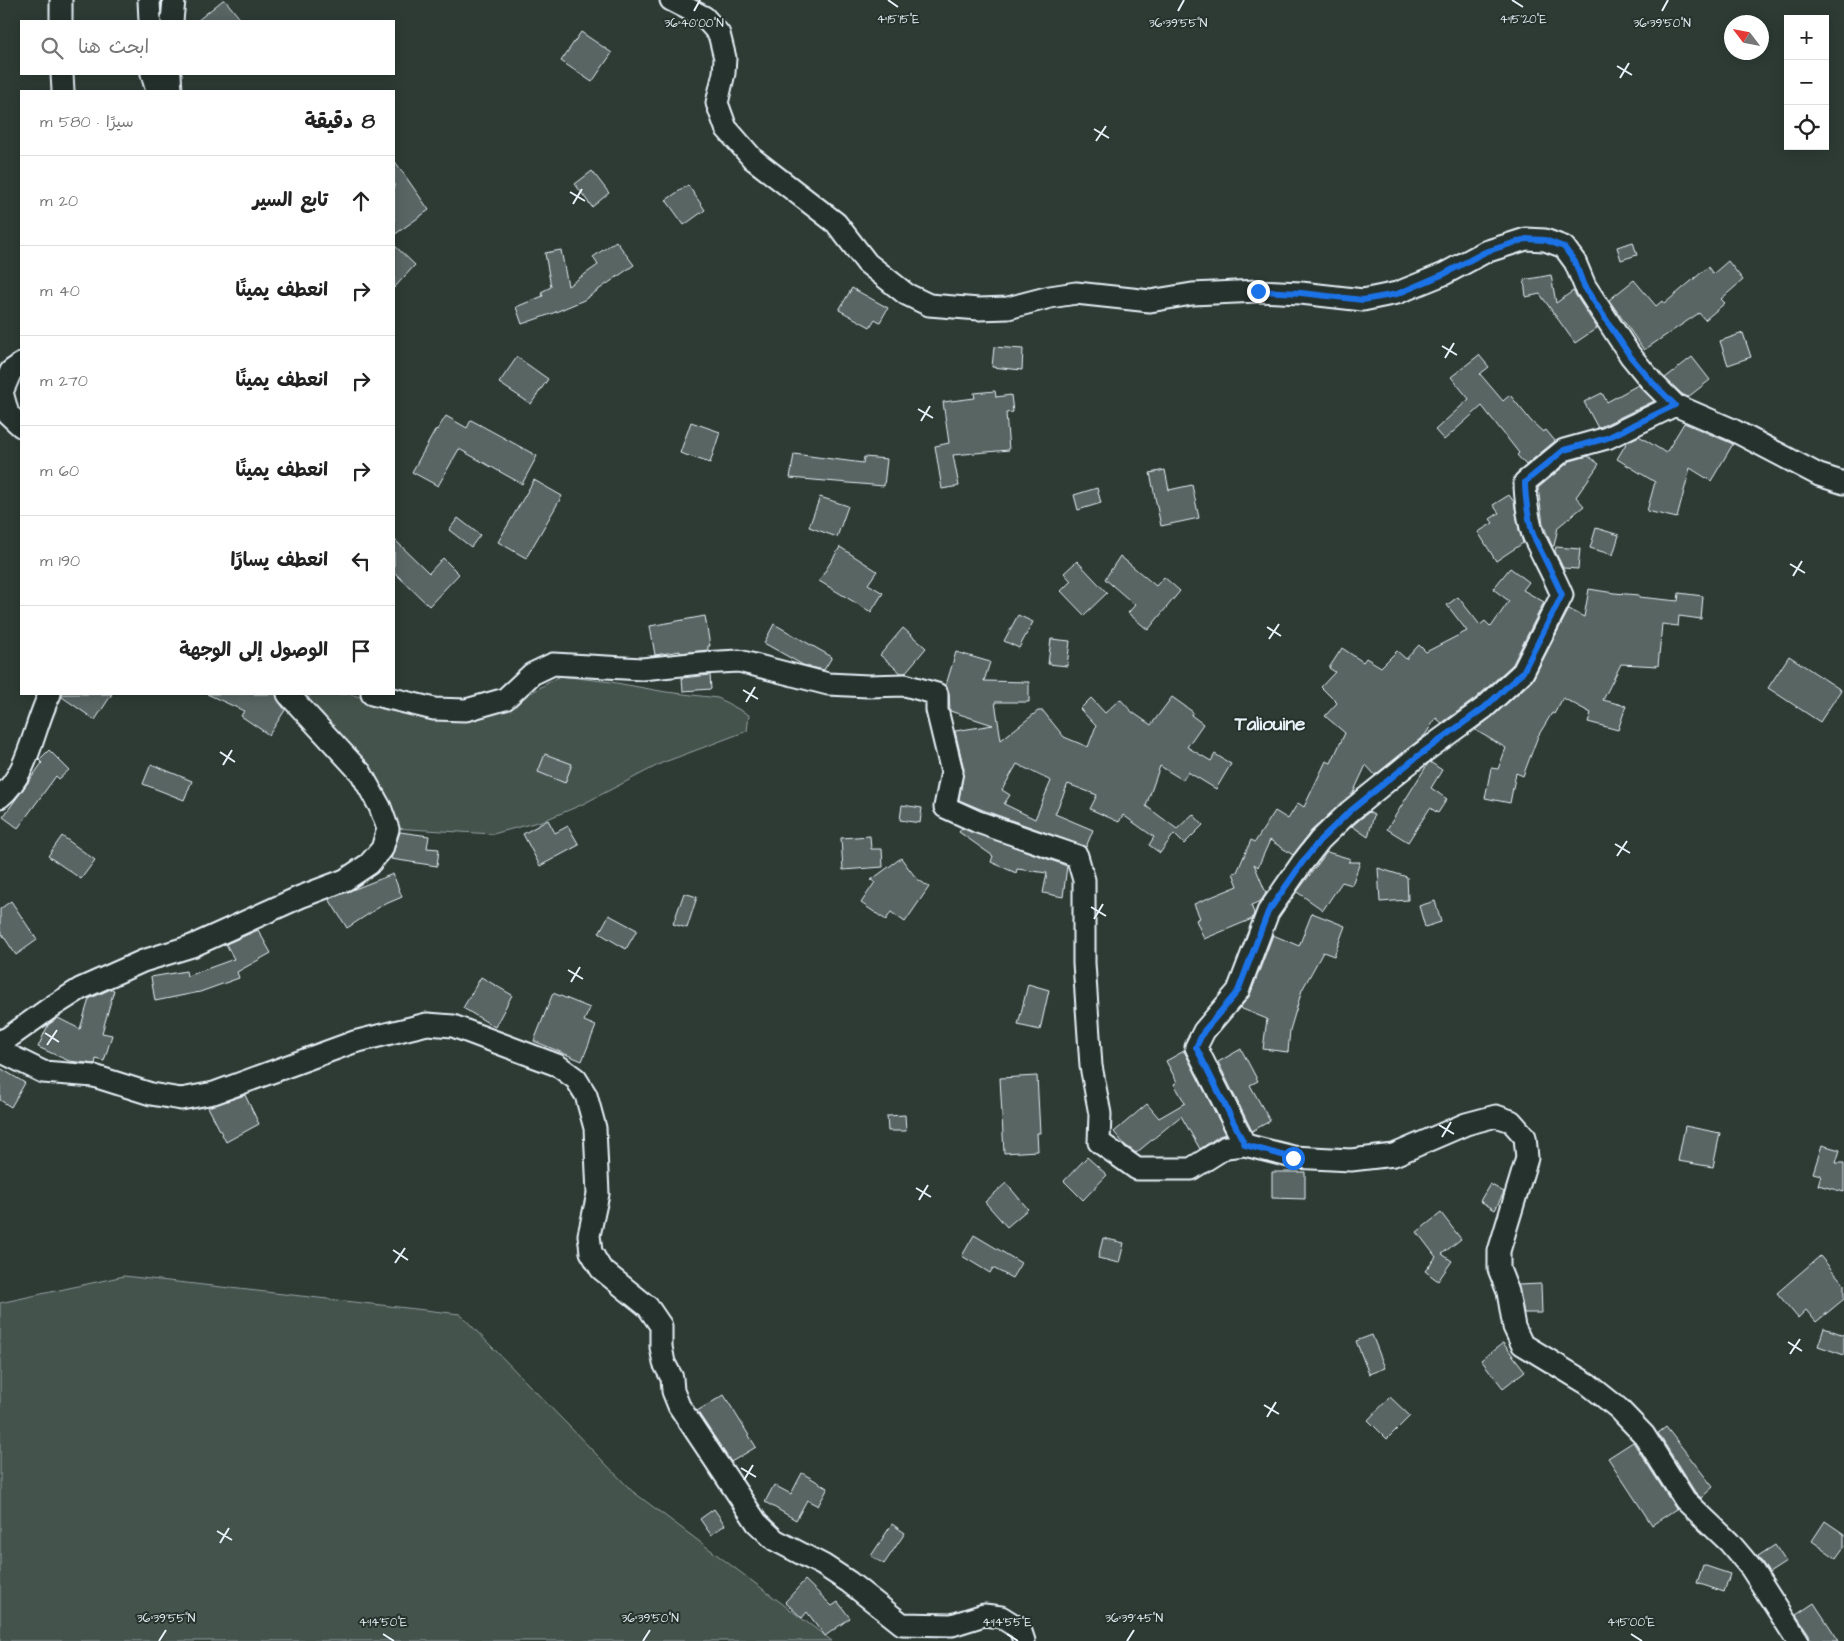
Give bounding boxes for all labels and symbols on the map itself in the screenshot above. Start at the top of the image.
text: 4°15'15"E [877,11,919,28]
text: 4°15'20"E [1499,11,1547,28]
text: 36°40'00"N [664,15,724,32]
text: 36°39'55"N [1149,15,1208,32]
text: 36°39'50"N [1633,15,1691,32]
north arrow [1724,15,1769,60]
route end [1247,280,1270,303]
district label: Taliouine [1234,711,1306,738]
route start [1282,1147,1305,1170]
text: 36°39'55"N [137,1610,196,1627]
text: 36°39'50"N [621,1610,679,1627]
text: 36°39'45"N [1105,1610,1164,1627]
text: 4°14'50"E [359,1614,407,1631]
text: 4°14'55"E [982,1614,1032,1631]
text: 4°15'00"E [1607,1614,1655,1631]

